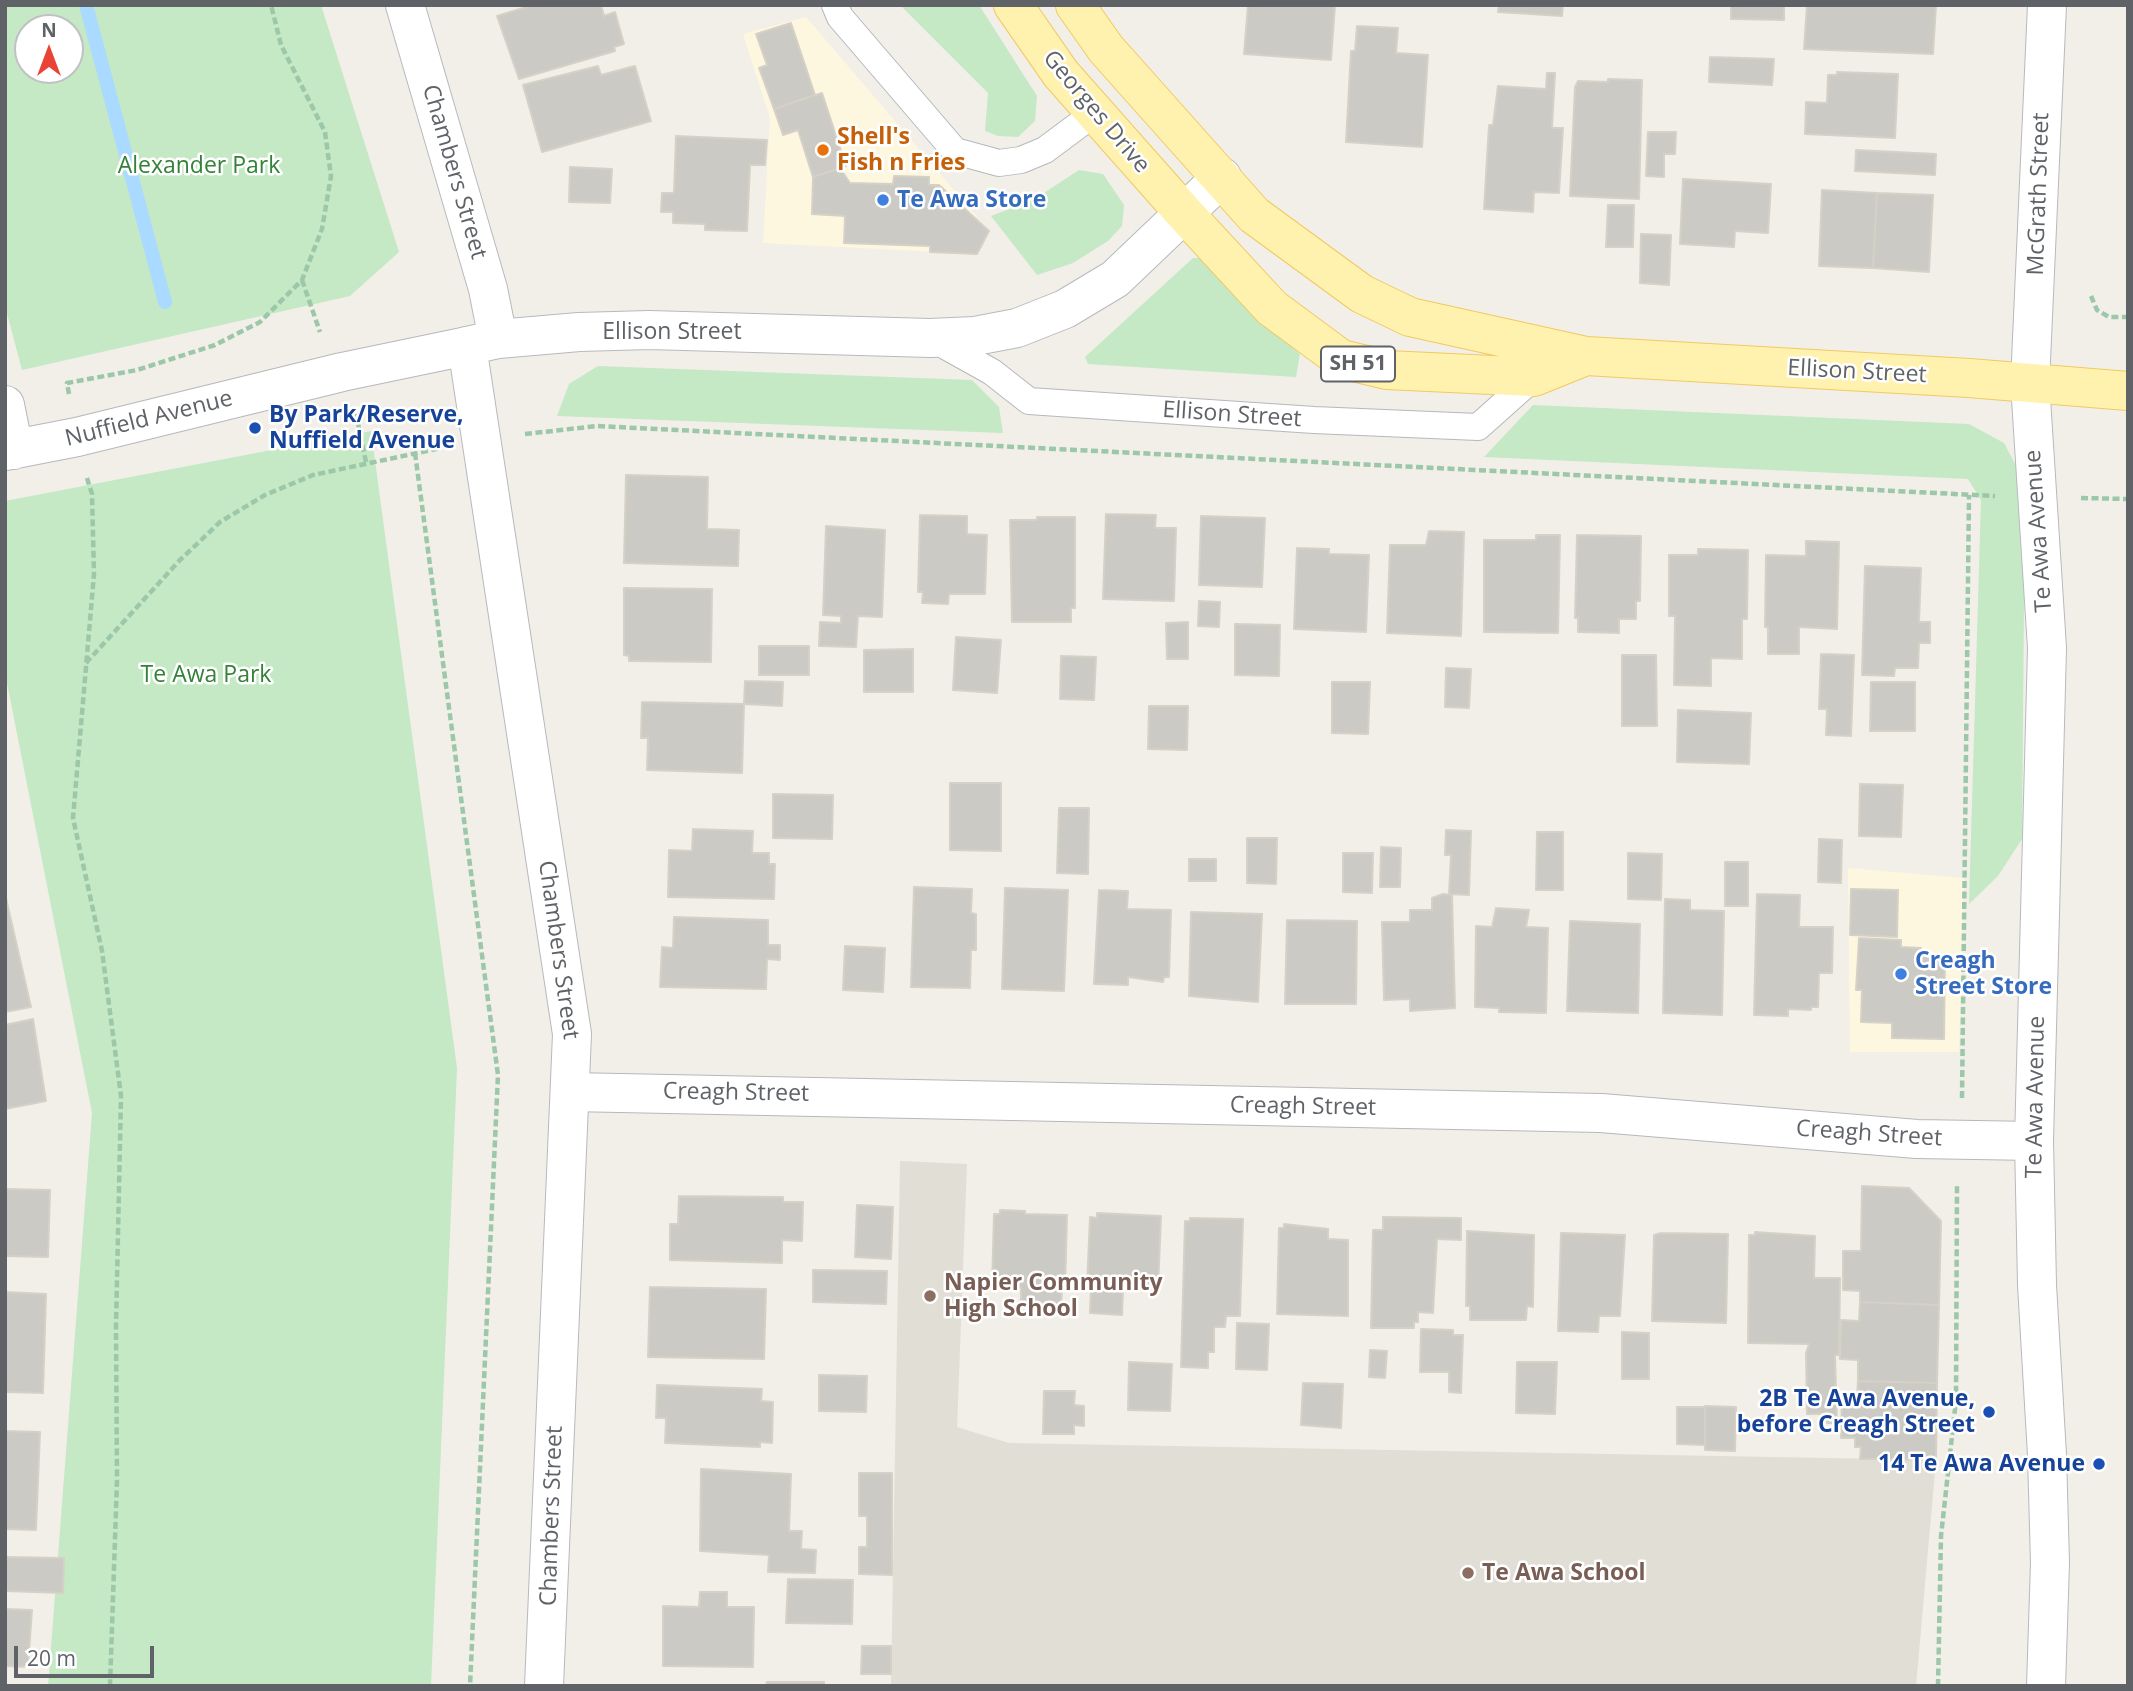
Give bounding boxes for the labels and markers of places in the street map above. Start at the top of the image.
place label: Shell's Fish n Fries [837,123,965,177]
marker: Shell's Fish n Fries [815,142,831,158]
place label: Te Awa Store [897,186,1046,214]
marker: Te Awa Store [875,192,891,208]
place label: By Park/Reserve, Nuffield Avenue [269,401,464,455]
marker: By Park/Reserve, Nuffield Avenue [247,420,263,436]
place label: Creagh Street Store [1915,947,2052,1001]
marker: Creagh Street Store [1893,966,1909,982]
place label: Napier Community High School [944,1269,1163,1323]
marker: Napier Community High School [922,1288,938,1304]
place label: 2B Te Awa Avenue, before Creagh Street [1737,1385,1975,1439]
marker: 2B Te Awa Avenue, before Creagh Street [1981,1404,1997,1420]
place label: 14 Te Awa Avenue [1878,1450,2085,1478]
marker: 14 Te Awa Avenue [2091,1456,2107,1472]
place label: Te Awa School [1482,1559,1645,1587]
marker: Te Awa School [1460,1565,1476,1581]

